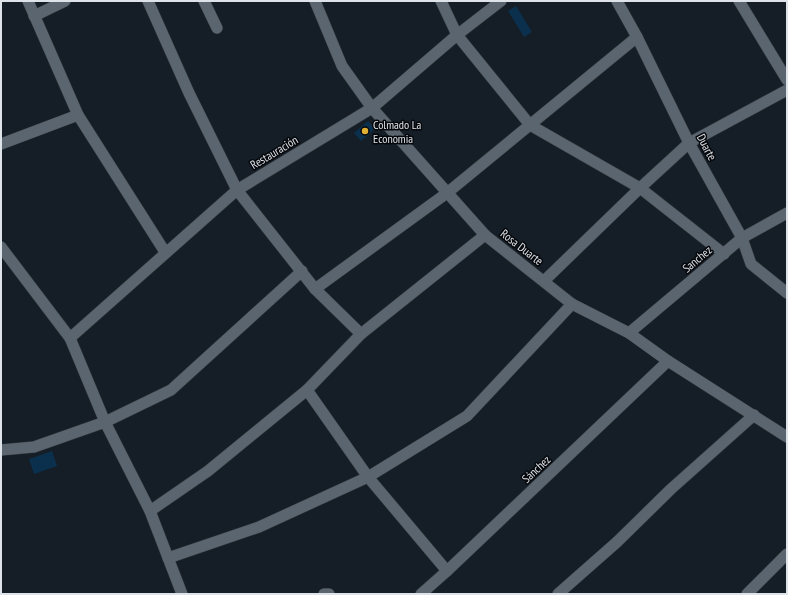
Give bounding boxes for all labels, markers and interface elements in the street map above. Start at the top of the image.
place label: Colmado La Economia [373,117,421,146]
marker: Colmado La Economia [360,126,370,136]
street label: Duarte [694,131,720,163]
street label: Restauración [247,132,301,172]
street label: Rosa Duarte [498,226,546,268]
street label: Sanchez [679,242,715,276]
street label: Sánchez [518,452,554,486]

